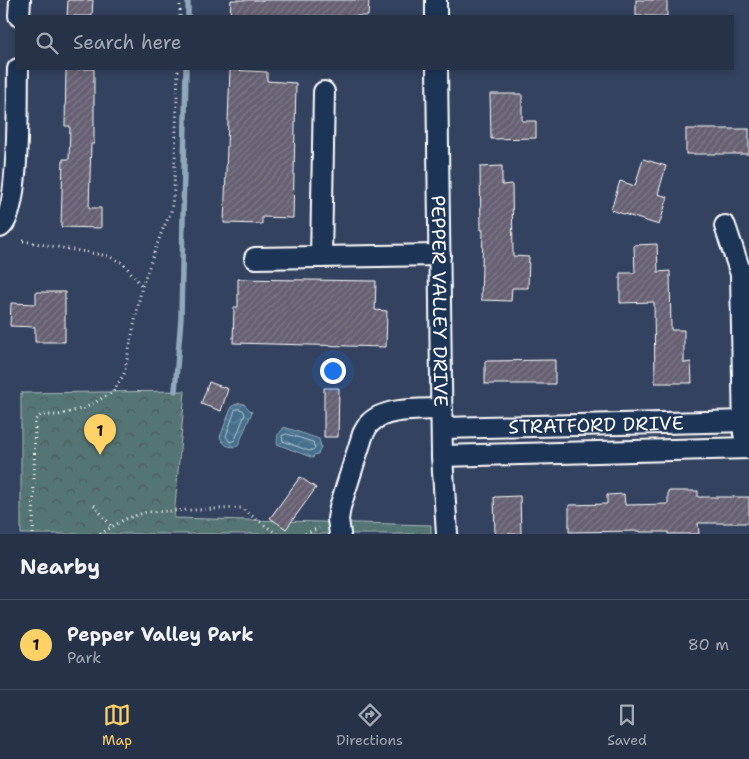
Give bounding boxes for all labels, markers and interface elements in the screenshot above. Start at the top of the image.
search box [15,15,734,70]
icon: search [33,29,61,57]
text: Search here [73,30,182,55]
street label: PEPPER VALLEY DRIVE [426,195,454,407]
your location [320,358,346,384]
street label: STRATFORD DRIVE [508,410,684,439]
pin: 1 [84,414,116,455]
text: Nearby [20,553,100,581]
text: Pepper Valley Park [67,622,254,647]
text: 1 [32,634,40,655]
text: 80 m [688,634,729,655]
text: Park [67,647,101,668]
tab: Map [102,701,132,749]
tab: Directions [336,701,403,749]
tab: Saved [607,701,647,749]

